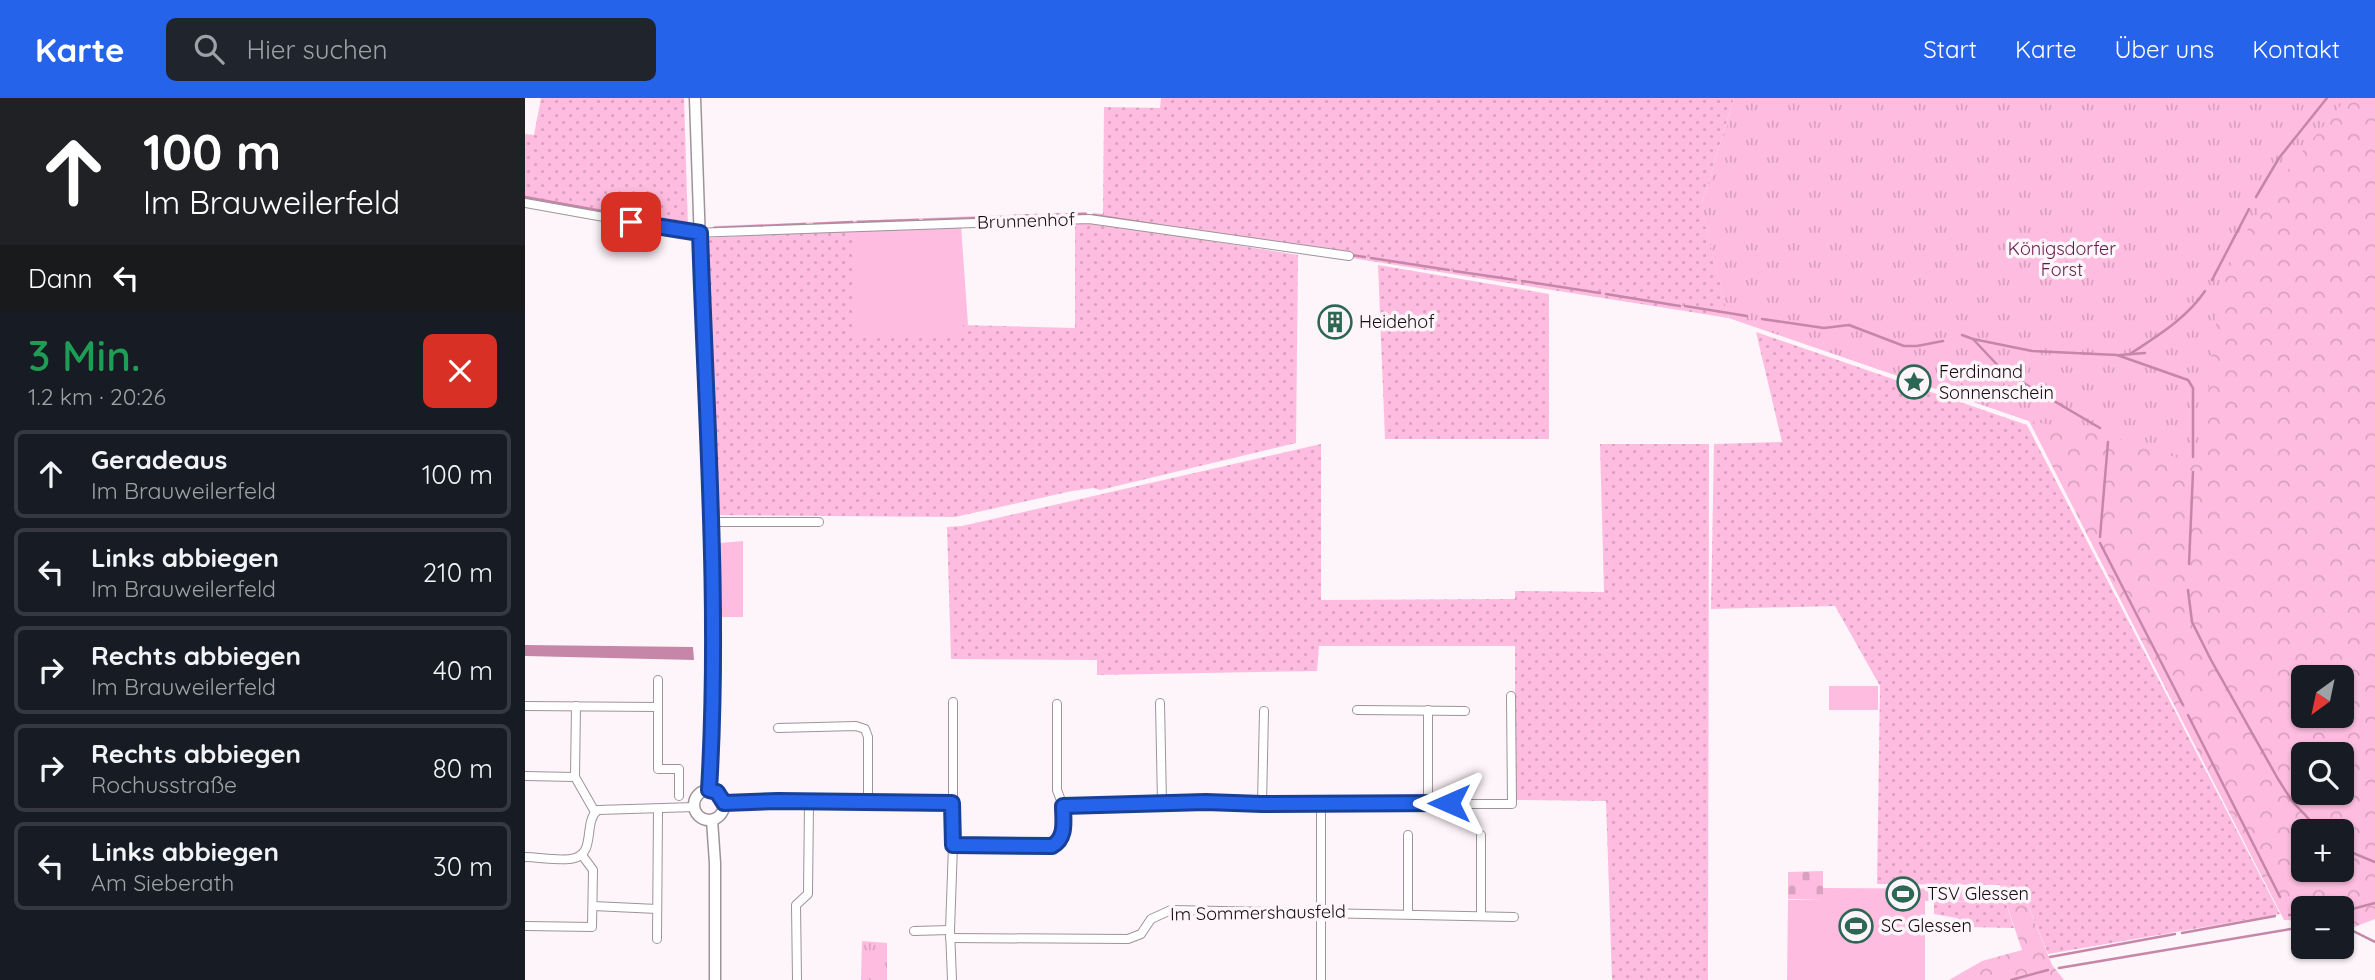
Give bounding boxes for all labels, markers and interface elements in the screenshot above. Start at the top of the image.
search box [166,18,656,81]
text: Karte [35,29,124,70]
icon: search [190,30,228,68]
text: Hier suchen [246,33,388,66]
text: Start [1923,34,1977,64]
text: Karte [2015,34,2076,64]
text: Über uns [2114,34,2214,64]
text: Kontakt [2252,34,2340,64]
text: 100 m [143,121,281,182]
icon: ahead [28,126,119,217]
text: Im Brauweilerfeld [143,182,400,222]
pin [601,192,661,252]
icon: arrive [612,203,650,241]
street label: Brunnenhof [977,207,1076,234]
park label: Königsdorfer Forst [2008,237,2116,281]
icon: left [107,259,145,297]
text: Dann [28,262,93,295]
building icon: Heidehof [1316,303,1354,341]
place label: Heidehof [1359,310,1435,333]
text: 3 Min. [28,329,140,382]
button: close [423,334,497,408]
place label: Ferdinand Sonnenschein [1939,360,2054,404]
place icon: Ferdinand Sonnenschein [1895,363,1933,401]
text: 1.2 km · 20:26 [28,382,166,411]
text: Geradeaus [91,443,227,476]
icon: ahead [32,455,70,493]
text: 100 m [422,458,493,491]
text: Im Brauweilerfeld [91,476,276,505]
text: Links abbiegen [91,541,279,574]
icon: left [32,553,70,591]
text: 210 m [423,556,493,589]
text: Im Brauweilerfeld [91,574,276,603]
text: Rechts abbiegen [91,639,301,672]
icon: right [32,651,70,689]
text: 40 m [433,654,493,687]
north arrow [2291,665,2354,728]
map controls [2291,665,2354,959]
text: Im Brauweilerfeld [91,672,276,701]
text: Rechts abbiegen [91,737,301,770]
button: search [2291,742,2354,805]
icon: right [32,749,70,787]
text: 80 m [433,752,493,785]
position arrow [1412,766,1486,840]
text: Rochusstraße [91,770,237,799]
button: + [2291,819,2354,882]
text: Links abbiegen [91,835,279,868]
icon: left [32,847,70,885]
text: 30 m [433,850,493,883]
text: Am Sieberath [91,868,234,897]
sports icon: TSV Glessen [1884,875,1922,913]
place label: TSV Glessen [1927,882,2029,905]
button: − [2291,896,2354,959]
street label: Im Sommershausfeld [1170,899,1346,926]
sports icon: SC Glessen [1837,907,1875,945]
place label: SC Glessen [1881,914,1972,937]

